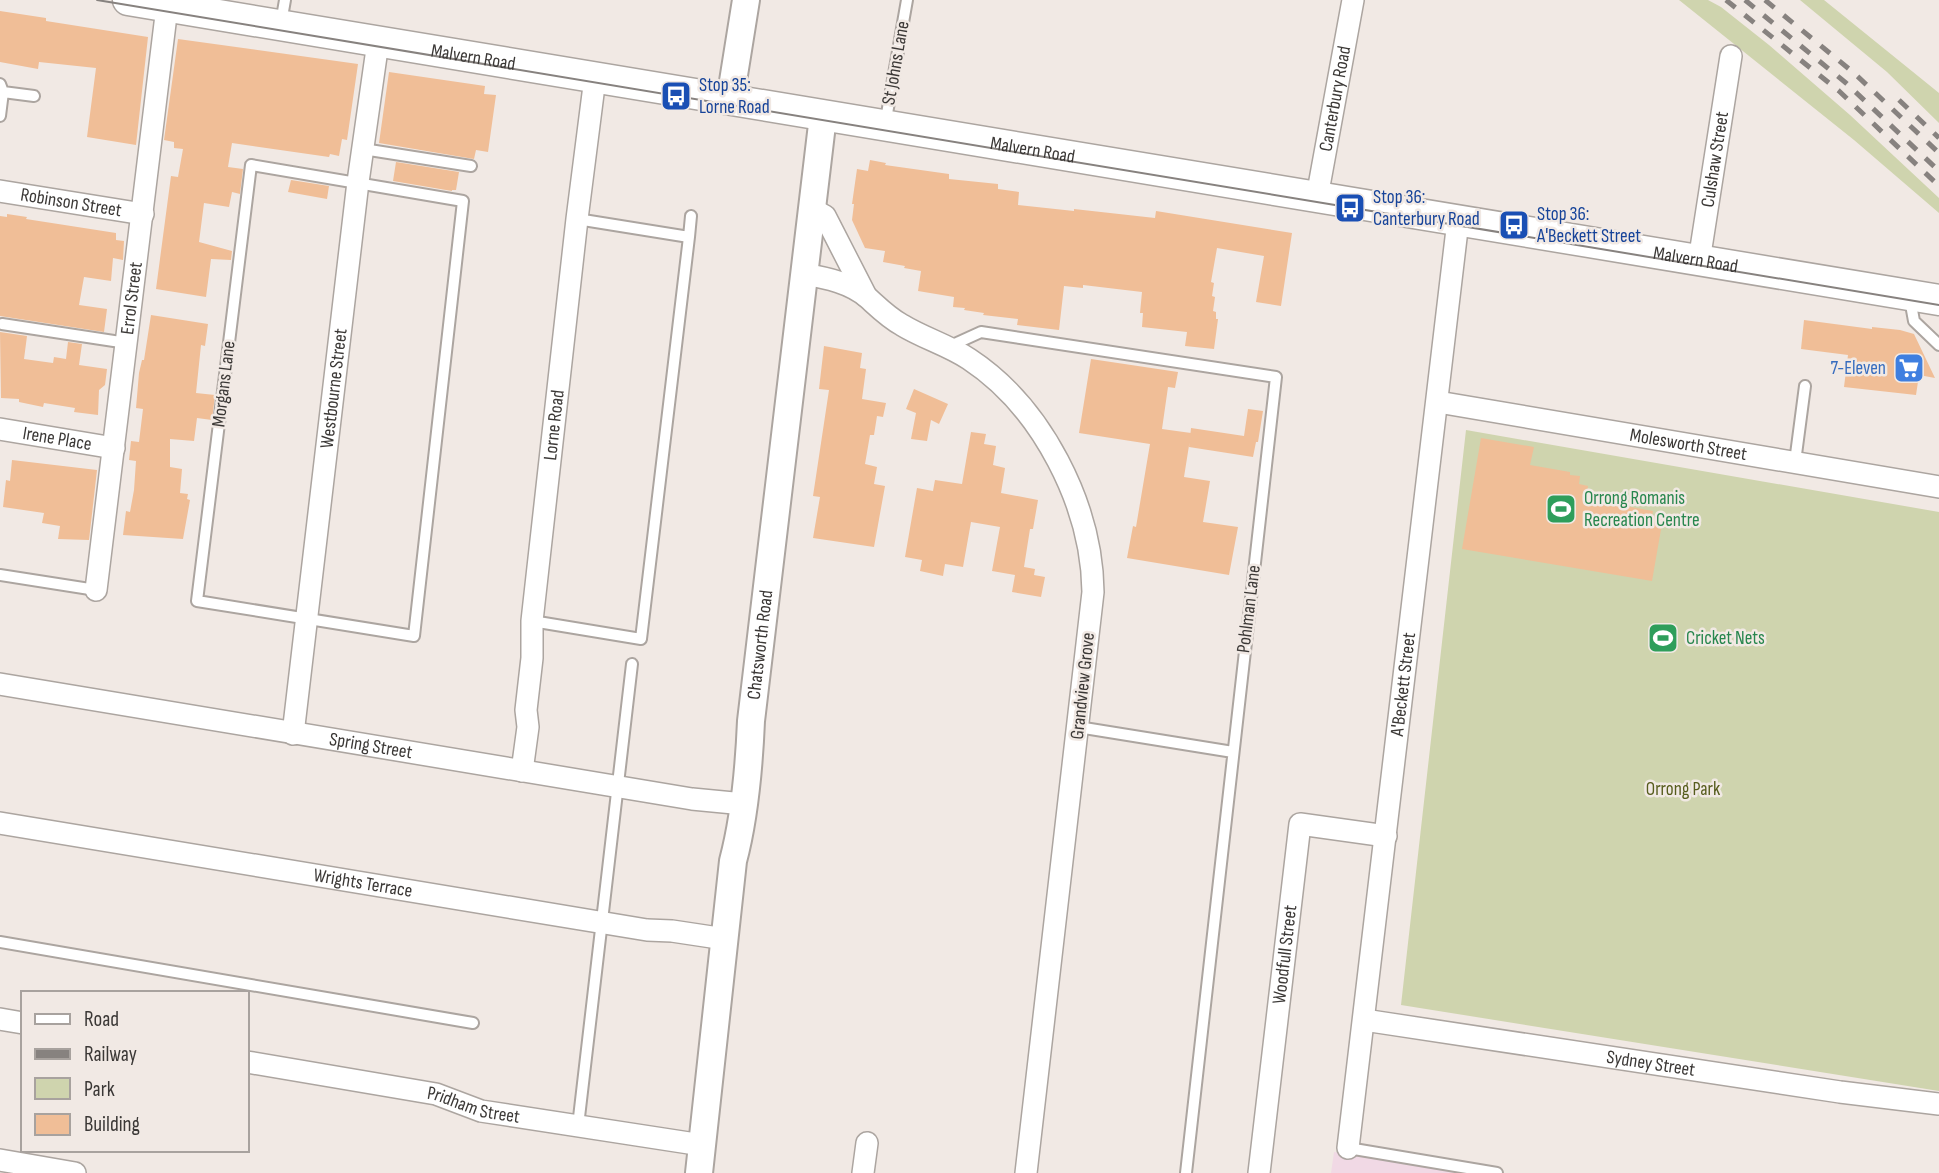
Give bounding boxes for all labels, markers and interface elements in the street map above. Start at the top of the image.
street label: St Johns Lane [877,19,915,107]
street label: Malvern Road [429,39,517,76]
street label: Canterbury Road [1314,44,1356,153]
place label: Stop 35: Lorne Road [699,74,770,119]
bus stop icon: Stop 35: Lorne Road [659,79,693,113]
street label: Culshaw Street [1696,110,1734,209]
street label: Malvern Road [989,132,1077,168]
street label: Robinson Street [19,183,123,222]
place label: Stop 36: Canterbury Road [1373,186,1480,231]
bus stop icon: Stop 36: Canterbury Road [1333,191,1367,225]
place label: Stop 36: A'Beckett Street [1536,203,1641,248]
bus stop icon: Stop 36: A'Beckett Street [1497,208,1531,242]
street label: Malvern Road [1652,241,1740,278]
street label: Errol Street [116,260,147,336]
street label: Westbourne Street [315,327,352,450]
street label: Morgans Lane [207,339,241,429]
supermarket icon: 7-Eleven [1892,351,1926,385]
place label: 7-Eleven [1831,357,1886,380]
street label: Lorne Road [539,389,569,461]
street label: Irene Place [21,421,93,456]
street label: Molesworth Street [1628,423,1749,466]
place label: Orrong Romanis Recreation Centre [1584,487,1700,532]
sports icon: Orrong Romanis Recreation Centre [1544,492,1578,526]
street label: Pohlman Lane [1232,564,1266,654]
street label: Chatsworth Road [742,589,778,701]
sports icon: Cricket Nets [1646,621,1680,655]
place label: Cricket Nets [1686,627,1765,650]
street label: Grandview Grove [1066,631,1100,741]
street label: A'Beckett Street [1385,631,1421,738]
street label: Spring Street [328,727,414,764]
park label: Orrong Park [1646,778,1721,801]
street label: Wrights Terrace [312,864,414,903]
street label: Woodfull Street [1267,904,1302,1005]
legend [21,991,248,1152]
text: Road [84,1007,119,1032]
text: Railway [84,1042,137,1067]
street label: Sydney Street [1605,1045,1697,1081]
text: Park [84,1077,115,1102]
street label: Pridham Street [426,1081,522,1128]
text: Building [84,1112,140,1137]

